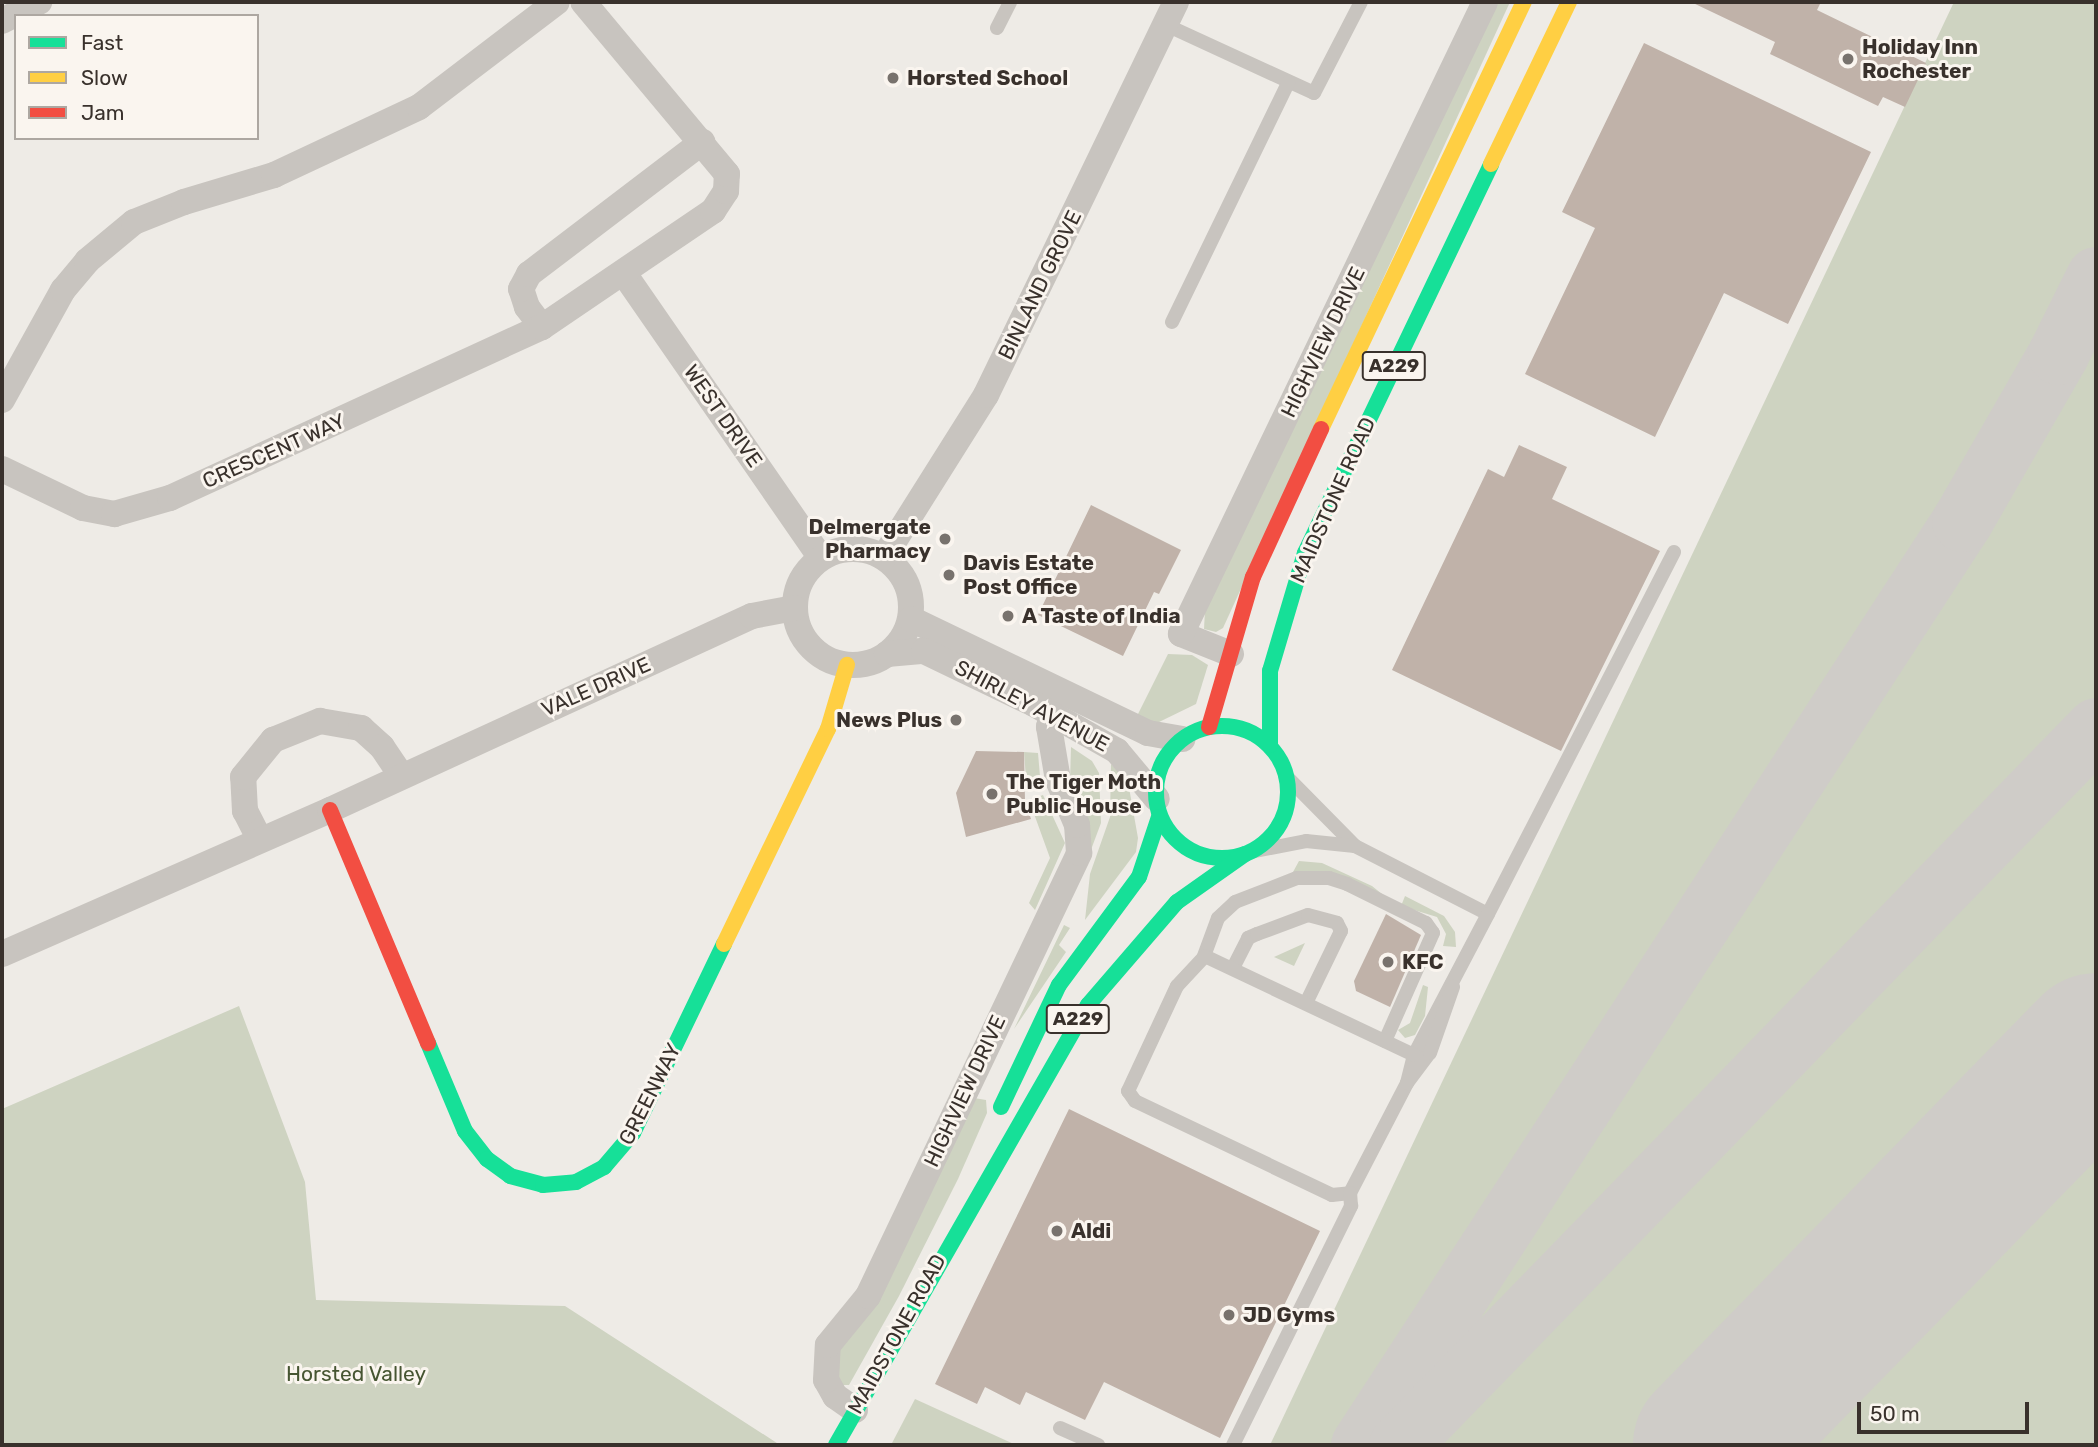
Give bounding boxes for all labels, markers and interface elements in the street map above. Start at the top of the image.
legend [14,14,259,140]
text: Fast [81,30,123,55]
place label: Holiday Inn Rochester [1862,34,1979,84]
marker: Holiday Inn Rochester [1840,51,1856,67]
text: Slow [81,65,128,90]
place label: Horsted School [907,65,1068,91]
marker: Horsted School [885,70,901,86]
text: Jam [81,100,125,125]
street label: BINLAND GROVE [993,206,1087,364]
street label: HIGHVIEW DRIVE [1276,262,1370,422]
road number: A229 [1361,350,1427,382]
street label: WEST DRIVE [678,360,768,472]
street label: CRESCENT WAY [198,408,350,494]
street label: MAIDSTONE ROAD [1285,413,1381,587]
place label: Delmergate Pharmacy [808,514,931,564]
marker: Delmergate Pharmacy [937,531,953,547]
place label: Davis Estate Post Office [963,550,1094,600]
marker: Davis Estate Post Office [941,567,957,583]
place label: A Taste of India [1022,603,1182,629]
marker: A Taste of India [1000,608,1016,624]
street label: VALE DRIVE [537,652,655,722]
street label: SHIRLEY AVENUE [950,654,1114,758]
place label: News Plus [836,707,942,733]
marker: News Plus [948,712,964,728]
place label: The Tiger Moth Public House [1006,769,1162,819]
marker: The Tiger Moth Public House [984,786,1000,802]
place label: KFC [1402,949,1444,975]
marker: KFC [1380,954,1396,970]
road number: A229 [1045,1004,1111,1035]
street label: HIGHVIEW DRIVE [919,1011,1011,1171]
street label: GREENWAY [614,1039,686,1149]
place label: Aldi [1071,1218,1111,1244]
marker: Aldi [1049,1223,1065,1239]
street label: MAIDSTONE ROAD [843,1250,951,1418]
place label: JD Gyms [1243,1302,1335,1328]
marker: JD Gyms [1221,1307,1237,1323]
park label: Horsted Valley [286,1361,426,1387]
scale bar [1860,1388,2032,1432]
text: 50 m [1870,1401,1920,1426]

